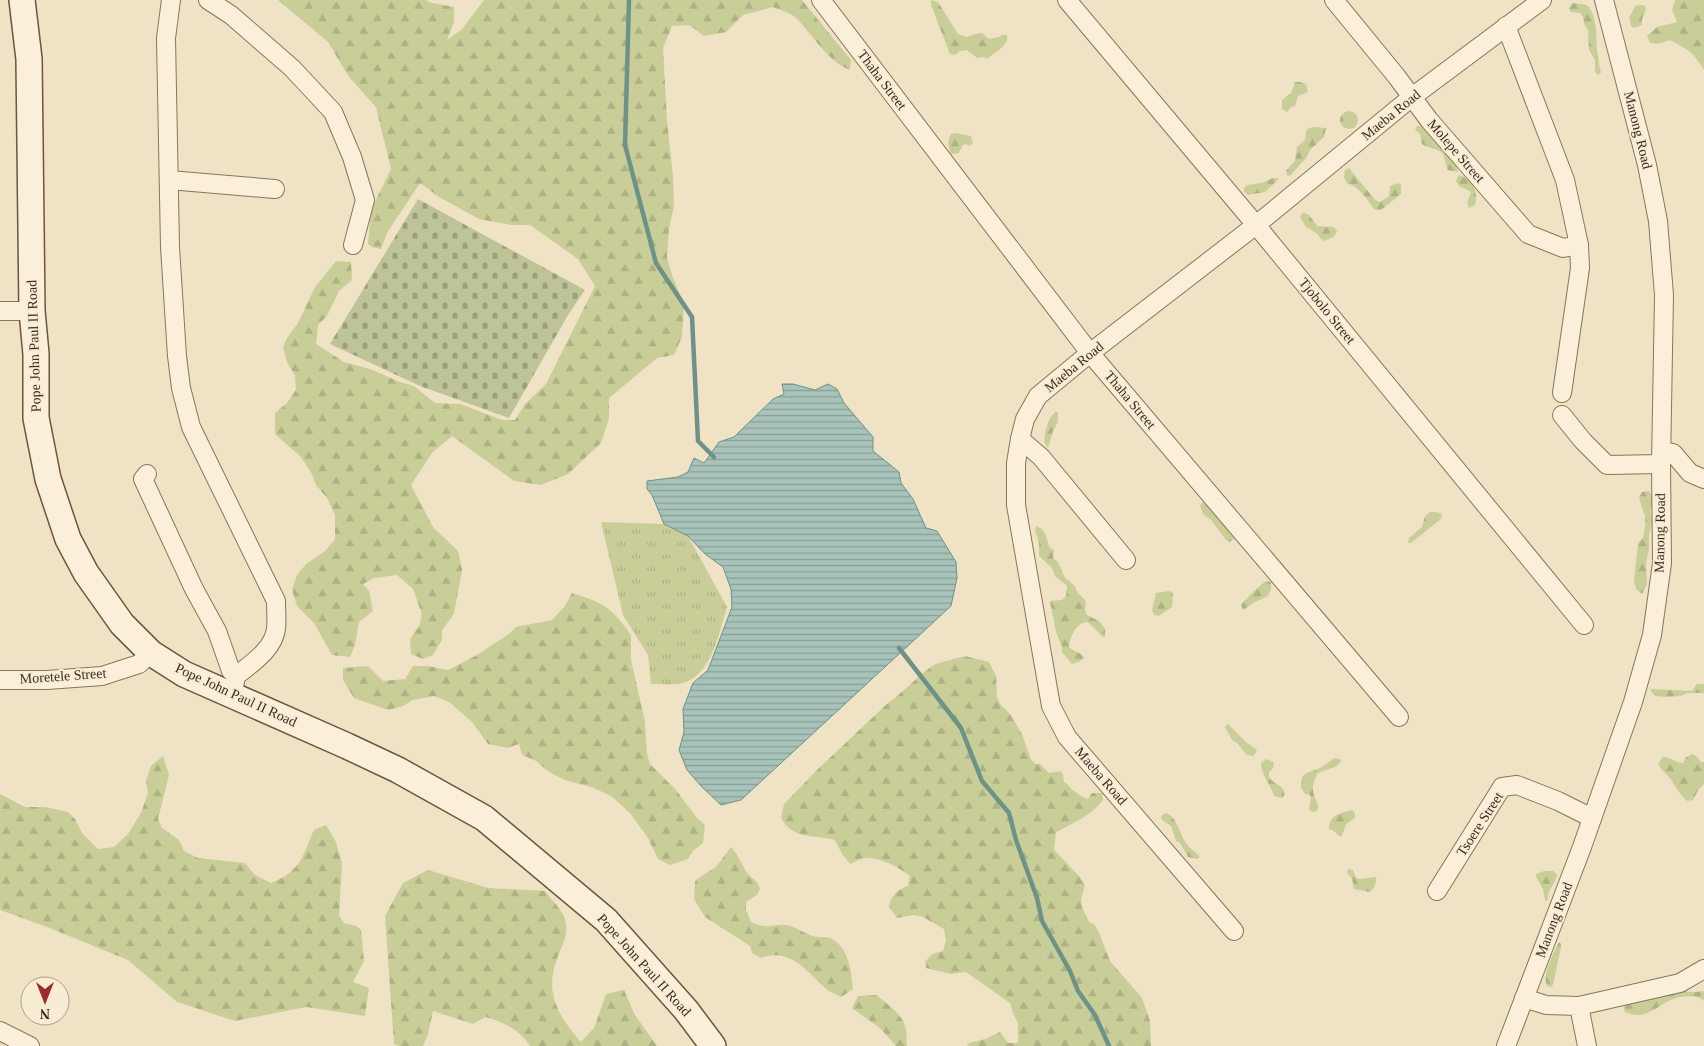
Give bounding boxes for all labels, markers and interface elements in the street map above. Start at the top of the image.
street label: Thaha Street [855,47,909,113]
street label: Maeba Road [1359,87,1423,143]
street label: Manong Road [1621,90,1655,170]
street label: Molepe Street [1424,116,1488,186]
street label: Tjobolo Street [1296,275,1358,347]
street label: Pope John Paul II Road [24,280,44,412]
street label: Maeba Road [1042,339,1106,395]
street label: Thaha Street [1101,368,1159,432]
street label: Manong Road [1652,493,1668,573]
street label: Pope John Paul II Road [173,660,299,730]
street label: Moretele Street [19,665,107,687]
street label: Maeba Road [1072,744,1130,808]
street label: Tsoere Street [1454,789,1506,859]
street label: Manong Road [1533,880,1575,960]
street label: Pope John Paul II Road [594,911,694,1019]
north arrow [20,976,70,1026]
text: N [40,1006,50,1021]

